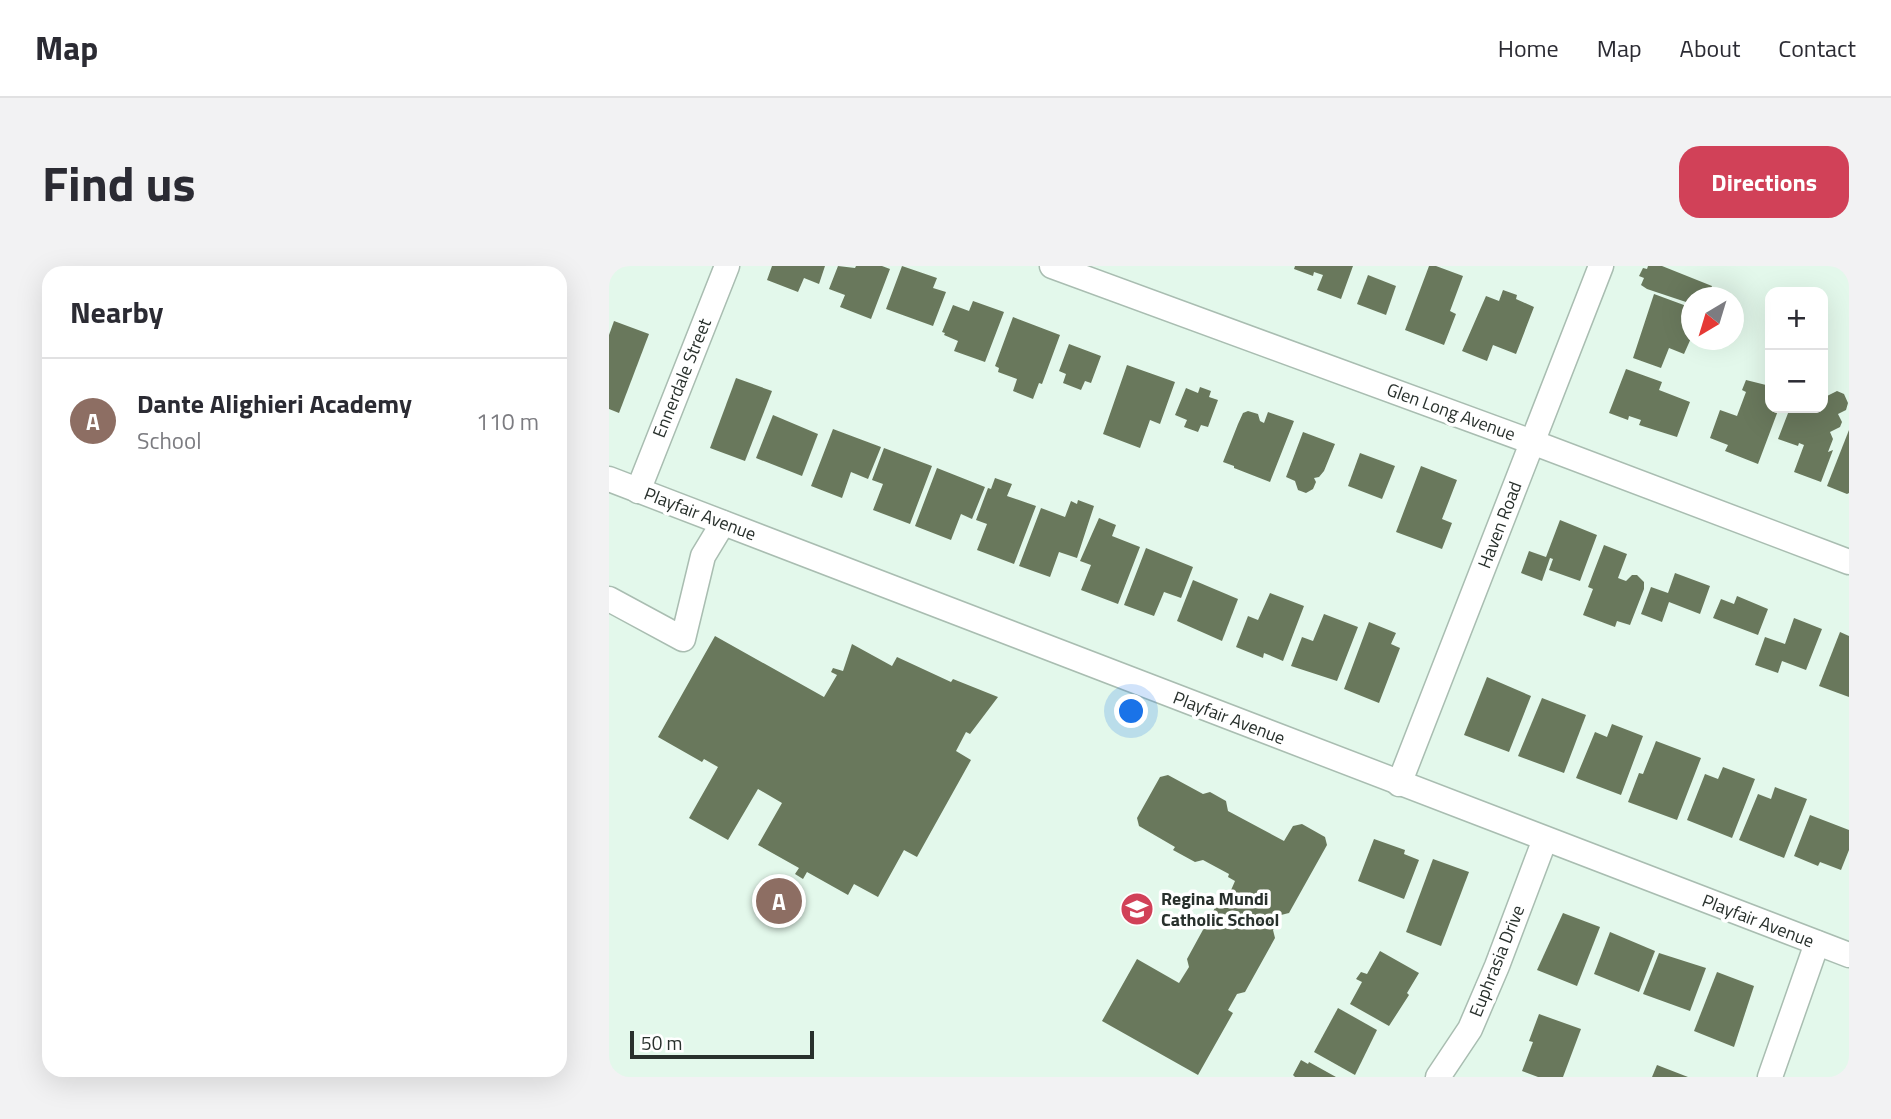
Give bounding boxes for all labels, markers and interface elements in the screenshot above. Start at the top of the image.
text: Map [35,23,98,73]
text: Home [1498,30,1559,66]
text: Map [1597,30,1642,66]
text: About [1680,30,1740,66]
text: Contact [1778,30,1856,66]
text: Find us [42,145,196,220]
button: Directions [1679,146,1849,218]
north arrow [1681,287,1744,350]
map controls [1765,287,1828,413]
button: + [1765,287,1828,350]
text: Nearby [70,289,163,335]
street label: Ennerdale Street [645,313,718,442]
button: − [1765,350,1828,413]
street label: Glen Long Avenue [1383,376,1519,447]
text: Dante Alighieri Academy [137,384,412,423]
text: A [86,404,100,439]
text: 110 m [476,404,539,439]
text: School [137,423,201,458]
street label: Haven Road [1471,477,1528,572]
street label: Playfair Avenue [640,480,760,547]
street label: Playfair Avenue [1169,684,1289,751]
your location [1114,694,1148,728]
pin: A [756,875,802,927]
place label: Regina Mundi Catholic School [1161,885,1279,933]
street label: Playfair Avenue [1698,887,1818,954]
school or university icon: Regina Mundi Catholic School [1118,890,1156,928]
street label: Euphrasia Drive [1462,901,1531,1021]
scale bar [630,1028,814,1060]
text: 50 m [641,1028,682,1057]

